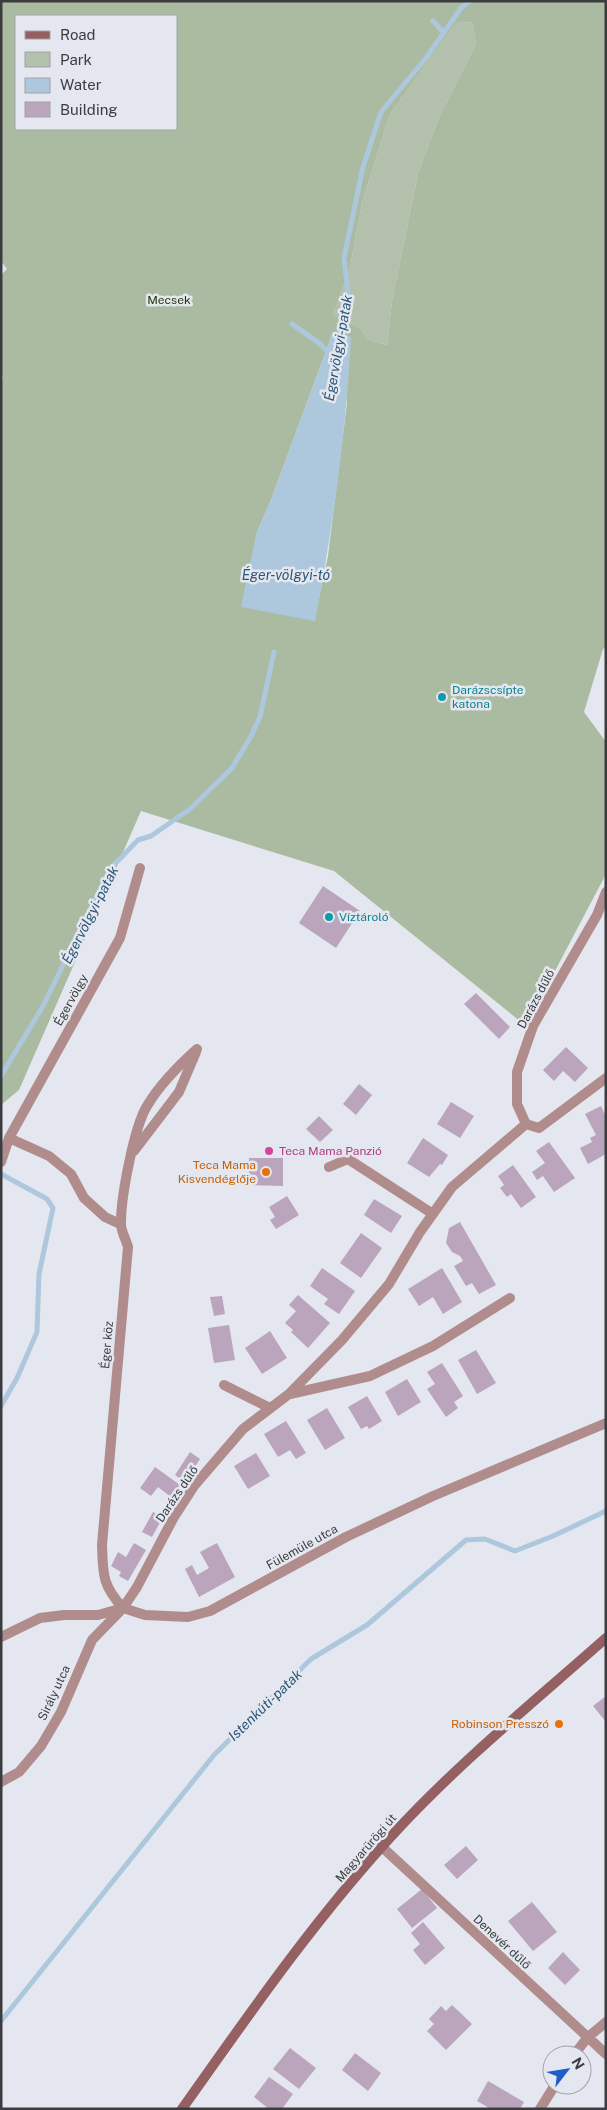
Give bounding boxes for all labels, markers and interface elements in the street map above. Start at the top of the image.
legend [15,15,178,130]
text: Road [60,26,96,43]
text: Park [60,51,92,68]
text: Water [60,76,102,93]
text: Building [60,101,118,118]
park label: Mecsek [147,293,191,307]
water label: Égervölgyi-patak [320,293,355,402]
water label: Éger-völgyi-tó [242,566,331,583]
place label: Darázscsípte katona [452,683,524,711]
marker: Darázscsípte katona [436,691,448,703]
water label: Égervölgyi-patak [58,863,122,966]
place label: Víztároló [339,910,389,924]
marker: Víztároló [323,911,335,923]
street label: Darázs dűlő [515,967,558,1031]
street label: Égervölgy [51,971,91,1028]
place label: Teca Mama Panzió [279,1144,382,1158]
marker: Teca Mama Panzió [263,1145,275,1157]
place label: Teca Mama Kisvendéglője [178,1158,256,1186]
marker: Teca Mama Kisvendéglője [260,1166,272,1178]
street label: Éger köz [98,1320,116,1369]
street label: Darázs dűlő [153,1463,201,1525]
street label: Fülemüle utca [264,1522,340,1572]
street label: Sirály utca [35,1663,73,1723]
water label: Istenkúti-patak [225,1666,305,1744]
place label: Robinson Presszó [451,1717,549,1731]
marker: Robinson Presszó [553,1718,565,1730]
street label: Magyarürögi út [333,1811,400,1885]
street label: Denevér dűlő [470,1912,534,1972]
north arrow [542,2045,592,2095]
text: N [568,2054,588,2072]

